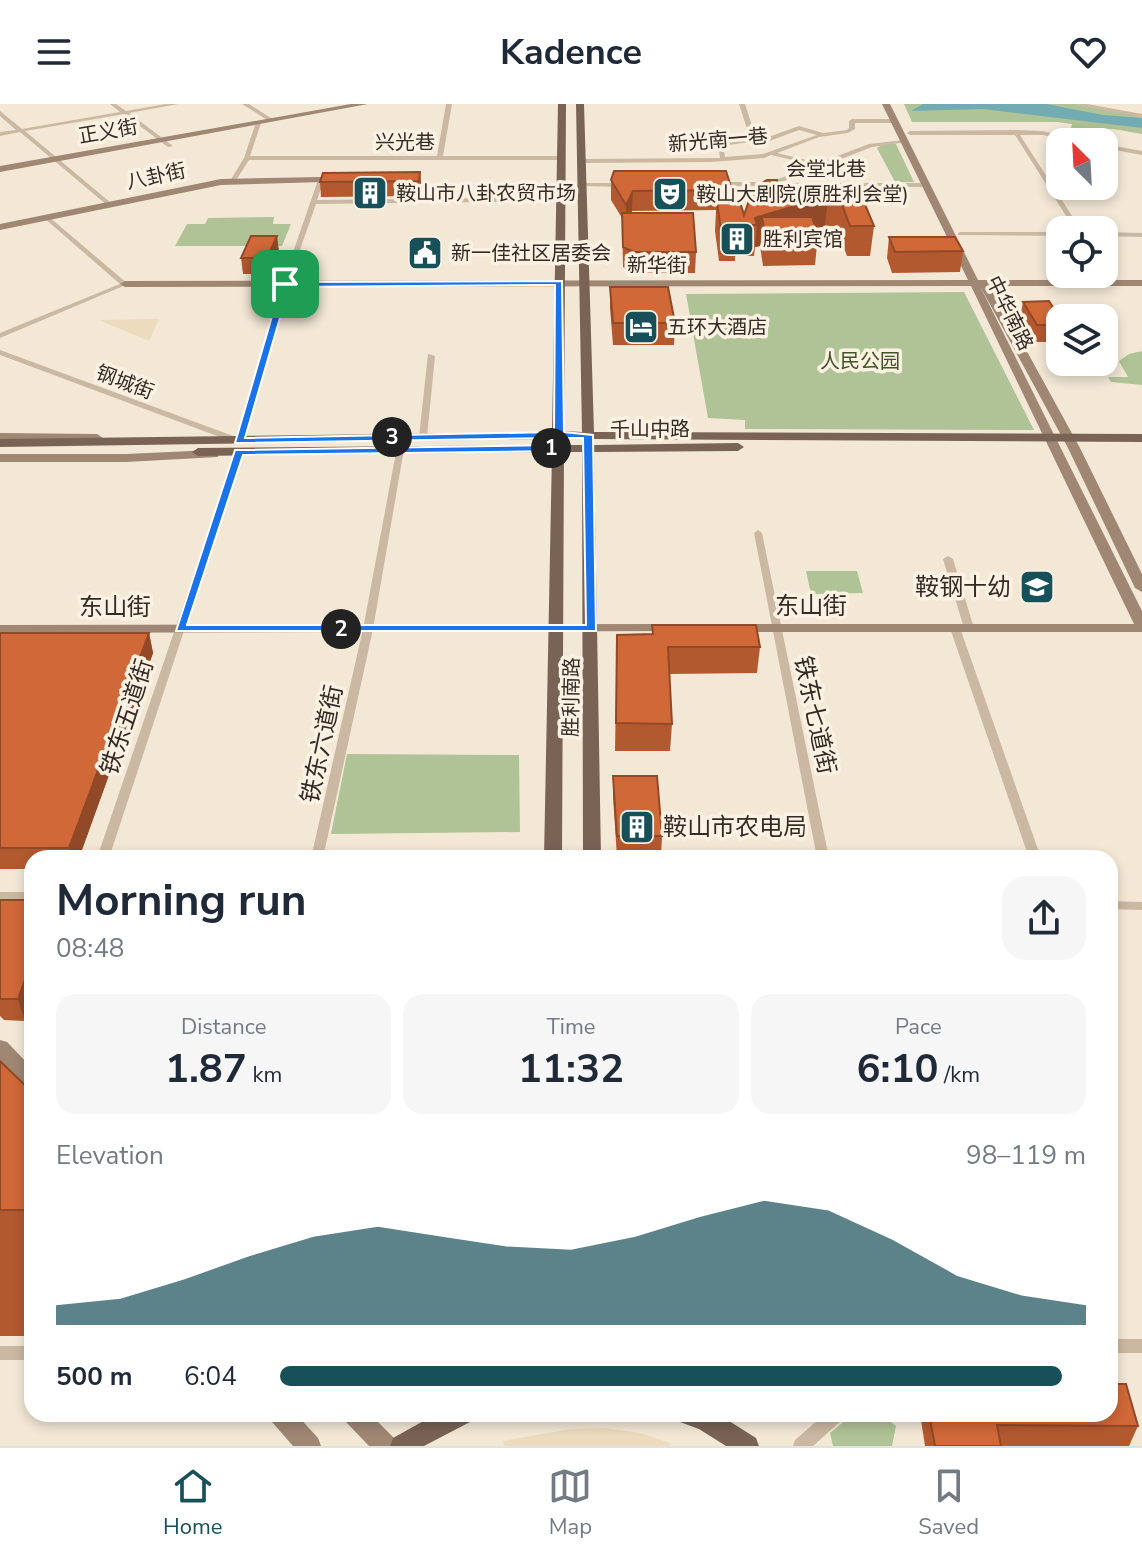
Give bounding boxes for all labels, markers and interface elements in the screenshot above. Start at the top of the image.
text: Kadence [500,28,642,77]
icon: menu [32,30,76,74]
icon: heart [1066,30,1110,74]
street label: 正义街 [76,113,140,150]
street label: 新光南一巷 [667,123,769,158]
north arrow [1046,128,1118,200]
map controls [1046,128,1118,376]
street label: 兴光巷 [375,129,435,156]
street label: 会堂北巷 [786,156,866,183]
street label: 八卦街 [124,157,188,196]
building icon: 鞍山市八卦农贸市场 [351,174,389,212]
theatre icon: 鞍山大剧院(原胜利会堂) [651,175,689,213]
place label: 鞍山市八卦农贸市场 [396,180,576,207]
place label: 鞍山大剧院(原胜利会堂) [696,181,909,208]
button: locate [1046,216,1118,288]
building icon: 胜利宾馆 [718,220,756,258]
place label: 胜利宾馆 [763,226,843,253]
public building icon: 新一佳社区居委会 [406,234,444,272]
place label: 新一佳社区居委会 [451,240,611,267]
pin [251,250,319,318]
street label: 新华街 [627,252,687,279]
icon: arrive [263,262,307,306]
street label: 中华南路 [980,271,1039,355]
button: layers [1046,304,1118,376]
hotel icon: 五环大酒店 [622,308,660,346]
place label: 五环大酒店 [667,314,767,341]
park label: 人民公园 [820,348,900,375]
street label: 钢城街 [92,359,158,406]
street label: 千山中路 [610,416,690,443]
pin: 3 [372,417,412,457]
text: 3 [385,422,399,452]
pin: 1 [531,428,571,468]
text: 1 [544,433,558,463]
school or university icon: 鞍钢十幼 [1018,568,1056,606]
place label: 鞍钢十幼 [915,571,1011,603]
street label: 东山街 [775,590,847,622]
street label: 东山街 [79,591,151,623]
pin: 2 [321,609,361,649]
text: 2 [334,614,348,644]
street label: 铁东七道街 [787,653,843,777]
street label: 铁东五道街 [93,655,161,779]
street label: 胜利南路 [557,657,586,737]
street label: 铁东六道街 [294,682,350,806]
building icon: 鞍山市农电局 [618,808,656,846]
place label: 鞍山市农电局 [663,811,807,843]
text: Morning run [56,871,306,931]
button: share [1002,876,1086,960]
text: 08:48 [56,931,124,966]
text: Distance [181,1012,266,1042]
text: Time [547,1012,595,1042]
text: Pace [895,1012,942,1042]
text: 1.87 [165,1042,247,1096]
text: 11:32 [518,1042,624,1096]
text: 6:10 [857,1042,938,1096]
text: km [247,1060,282,1090]
text: /km [938,1060,980,1090]
text: Elevation [56,1138,164,1173]
text: 98–119 m [966,1138,1086,1173]
text: 500 m [56,1359,133,1394]
text: 6:04 [184,1359,237,1394]
tab: Home [163,1464,222,1542]
tab: Map [548,1464,592,1542]
tab: Saved [918,1464,979,1542]

